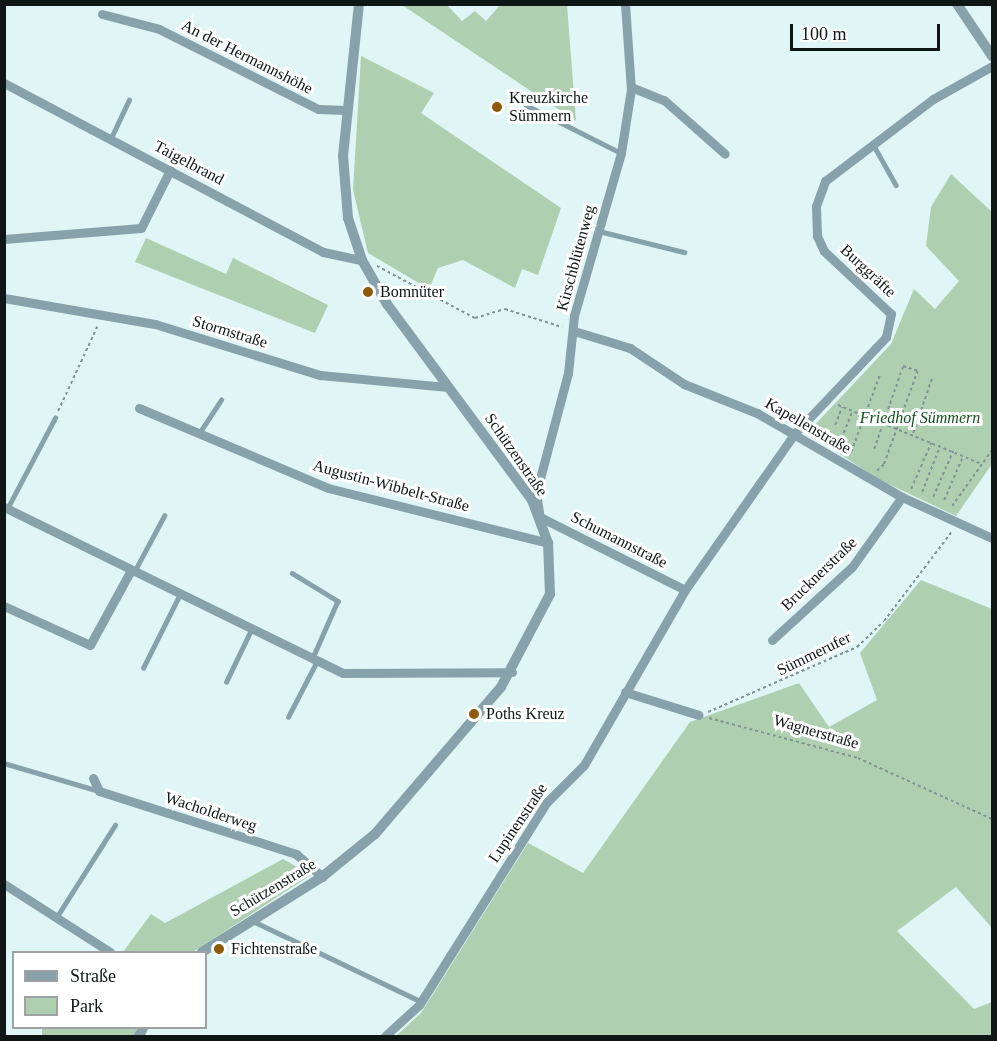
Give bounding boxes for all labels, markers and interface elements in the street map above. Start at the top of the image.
scale bar [793,12,943,50]
street label: An der Hermannshöhe [178,16,316,98]
text: 100 m [801,24,847,44]
place label: Kreuzkirche Sümmern [509,88,588,126]
marker: Kreuzkirche Sümmern [490,100,504,114]
street label: Taigelbrand [151,137,227,189]
street label: Kirschblütenweg [553,203,599,313]
street label: Burggräfte [836,240,900,302]
place label: Bomnüter [380,282,444,302]
marker: Bomnüter [361,285,375,299]
street label: Stormstraße [190,312,270,352]
street label: Kapellenstraße [762,394,854,458]
park label: Friedhof Sümmern [860,408,980,428]
street label: Schützenstraße [480,410,552,500]
street label: Augustin-Wibbelt-Straße [311,456,471,516]
street label: Schumannstraße [568,507,670,573]
street label: Brucknerstraße [777,533,861,615]
street label: Sümmerufer [774,628,854,680]
place label: Poths Kreuz [486,704,565,724]
marker: Poths Kreuz [467,707,481,721]
street label: Wagnerstraße [771,711,861,753]
street label: Lupinenstraße [484,780,552,866]
street label: Wacholderweg [163,788,259,836]
street label: Schützenstraße [227,855,319,921]
place label: Fichtenstraße [231,939,317,959]
marker: Fichtenstraße [212,942,226,956]
legend [12,951,207,1029]
text: Straße [70,966,116,986]
text: Park [70,996,103,1016]

